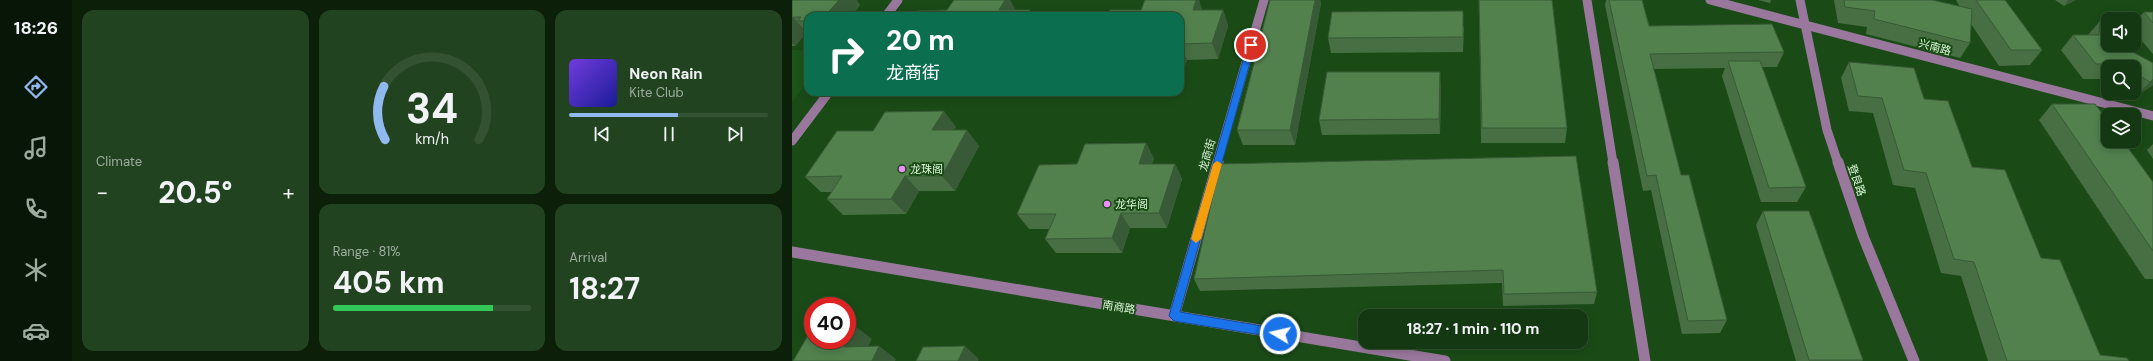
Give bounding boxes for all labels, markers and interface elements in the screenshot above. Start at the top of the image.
map controls [2101,12,2141,148]
button: sound [2101,12,2141,52]
text: 18:26 [14,16,58,40]
text: 20 m [886,22,955,59]
icon: right [820,28,872,80]
pin [1234,28,1268,62]
icon: arrive [1240,34,1262,56]
street label: 兴南路 [1917,36,1953,58]
button: search [2101,60,2141,100]
text: 龙商街 [886,61,940,85]
text: Neon Rain [629,64,703,84]
icon: directions [22,73,50,101]
text: 34 [406,82,458,136]
text: Kite Club [629,84,684,101]
button: layers [2101,108,2141,148]
icon: previous [591,123,613,145]
icon: pause [658,123,680,145]
icon: next [724,123,746,145]
text: km/h [415,129,449,147]
icon: music [22,134,50,162]
street label: 龙商街 [1196,137,1218,173]
text: Climate [96,153,142,170]
place label: 龙珠阁 [910,162,943,176]
street label: 登良路 [1845,162,1869,198]
marker: 龙珠阁 [897,164,907,174]
text: 20.5° [158,173,232,212]
text: − [96,178,108,207]
text: + [283,178,295,207]
icon: phone [22,195,50,223]
place label: 龙华阁 [1115,197,1148,211]
marker: 龙华阁 [1102,199,1112,209]
text: Range · 81% [333,243,401,260]
text: Arrival [569,249,607,266]
icon: climate [22,256,50,284]
text: 405 km [333,263,445,302]
text: 18:27 [569,269,640,308]
speed limit sign: 40 [804,297,856,349]
street label: 南商路 [1102,298,1136,316]
position arrow [1259,313,1301,355]
icon: car [22,317,50,345]
text: 18:27 · 1 min · 110 m [1407,319,1539,339]

